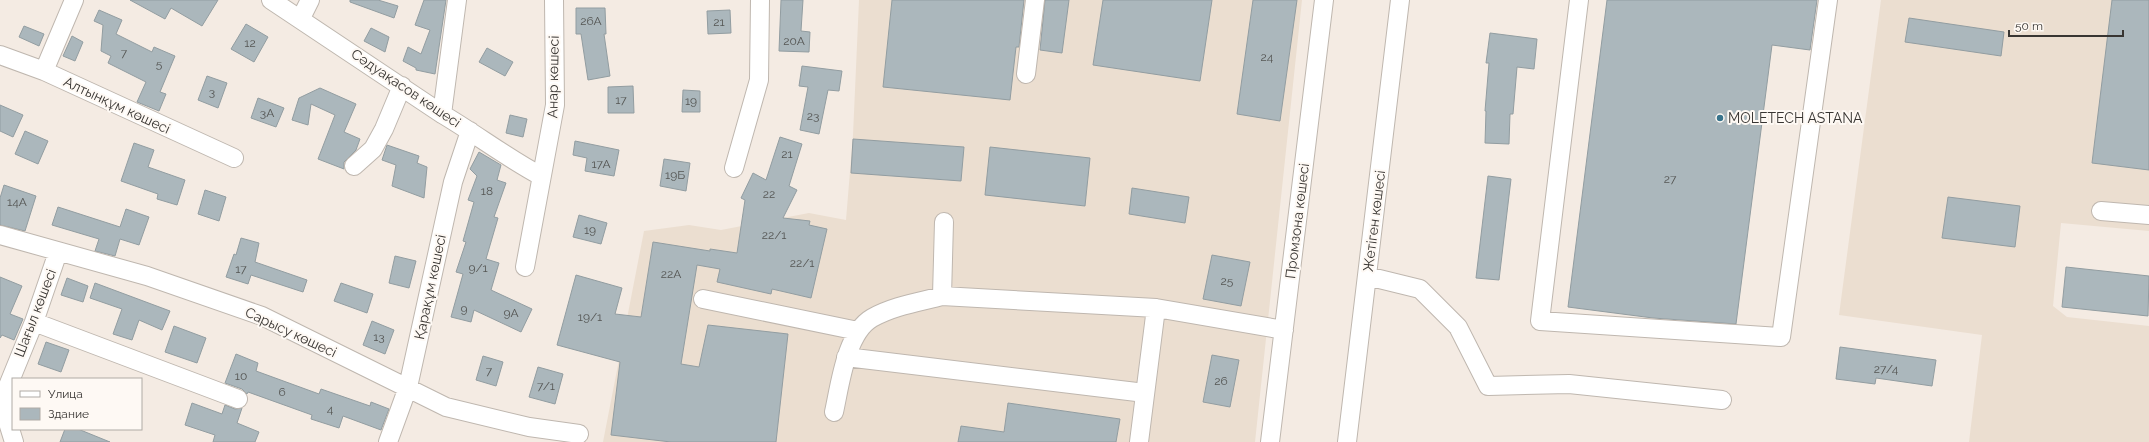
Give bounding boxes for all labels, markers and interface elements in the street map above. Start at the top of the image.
scale bar [2009,12,2123,38]
house number: 26А [580,14,602,28]
house number: 21 [713,15,725,29]
text: 50 m [2015,19,2043,33]
house number: 20А [783,34,805,48]
street label: Анар көшесі [544,35,562,119]
house number: 12 [244,36,256,50]
street label: Сәдуақасов көшесі [348,45,464,131]
house number: 7 [121,46,128,60]
house number: 24 [1261,50,1274,64]
house number: 5 [156,57,163,71]
street label: Алтынқұм көшесі [61,73,173,137]
house number: 3 [209,85,215,99]
house number: 17 [615,93,627,107]
house number: 19 [685,94,697,108]
house number: 3А [260,106,274,120]
house number: 23 [807,109,819,123]
place label: MOLETECH ASTANA [1728,110,1863,126]
marker: MOLETECH ASTANA [1715,113,1725,123]
house number: 21 [781,147,793,161]
house number: 17А [591,157,611,171]
street label: Промзона көшесі [1282,162,1312,280]
house number: 19Б [665,168,685,182]
street label: Жетіген көшесі [1360,169,1388,273]
house number: 27 [1664,172,1677,186]
house number: 18 [481,184,493,198]
house number: 22 [763,187,775,201]
house number: 14А [7,195,27,209]
house number: 19 [584,223,596,237]
house number: 22/1 [762,228,786,242]
street label: Қарақұм көшесі [411,233,449,341]
house number: 22/1 [790,256,814,270]
house number: 9/1 [468,261,488,275]
house number: 17 [235,262,247,276]
street label: Шағыл көшесі [11,267,59,359]
house number: 22А [661,267,681,281]
house number: 25 [1221,274,1234,288]
house number: 9 [460,302,468,316]
street label: Сарысу көшесі [243,304,339,360]
house number: 9А [503,306,519,320]
house number: 19/1 [578,310,602,324]
house number: 13 [373,330,385,344]
house number: 27/4 [1874,362,1899,376]
house number: 7 [486,364,493,378]
house number: 10 [235,369,247,383]
house number: 26 [1214,374,1228,388]
legend [12,378,142,430]
house number: 7/1 [537,379,555,393]
house number: 6 [278,385,286,399]
text: Улица [48,387,83,401]
house number: 4 [327,402,334,416]
text: Здание [48,407,89,421]

